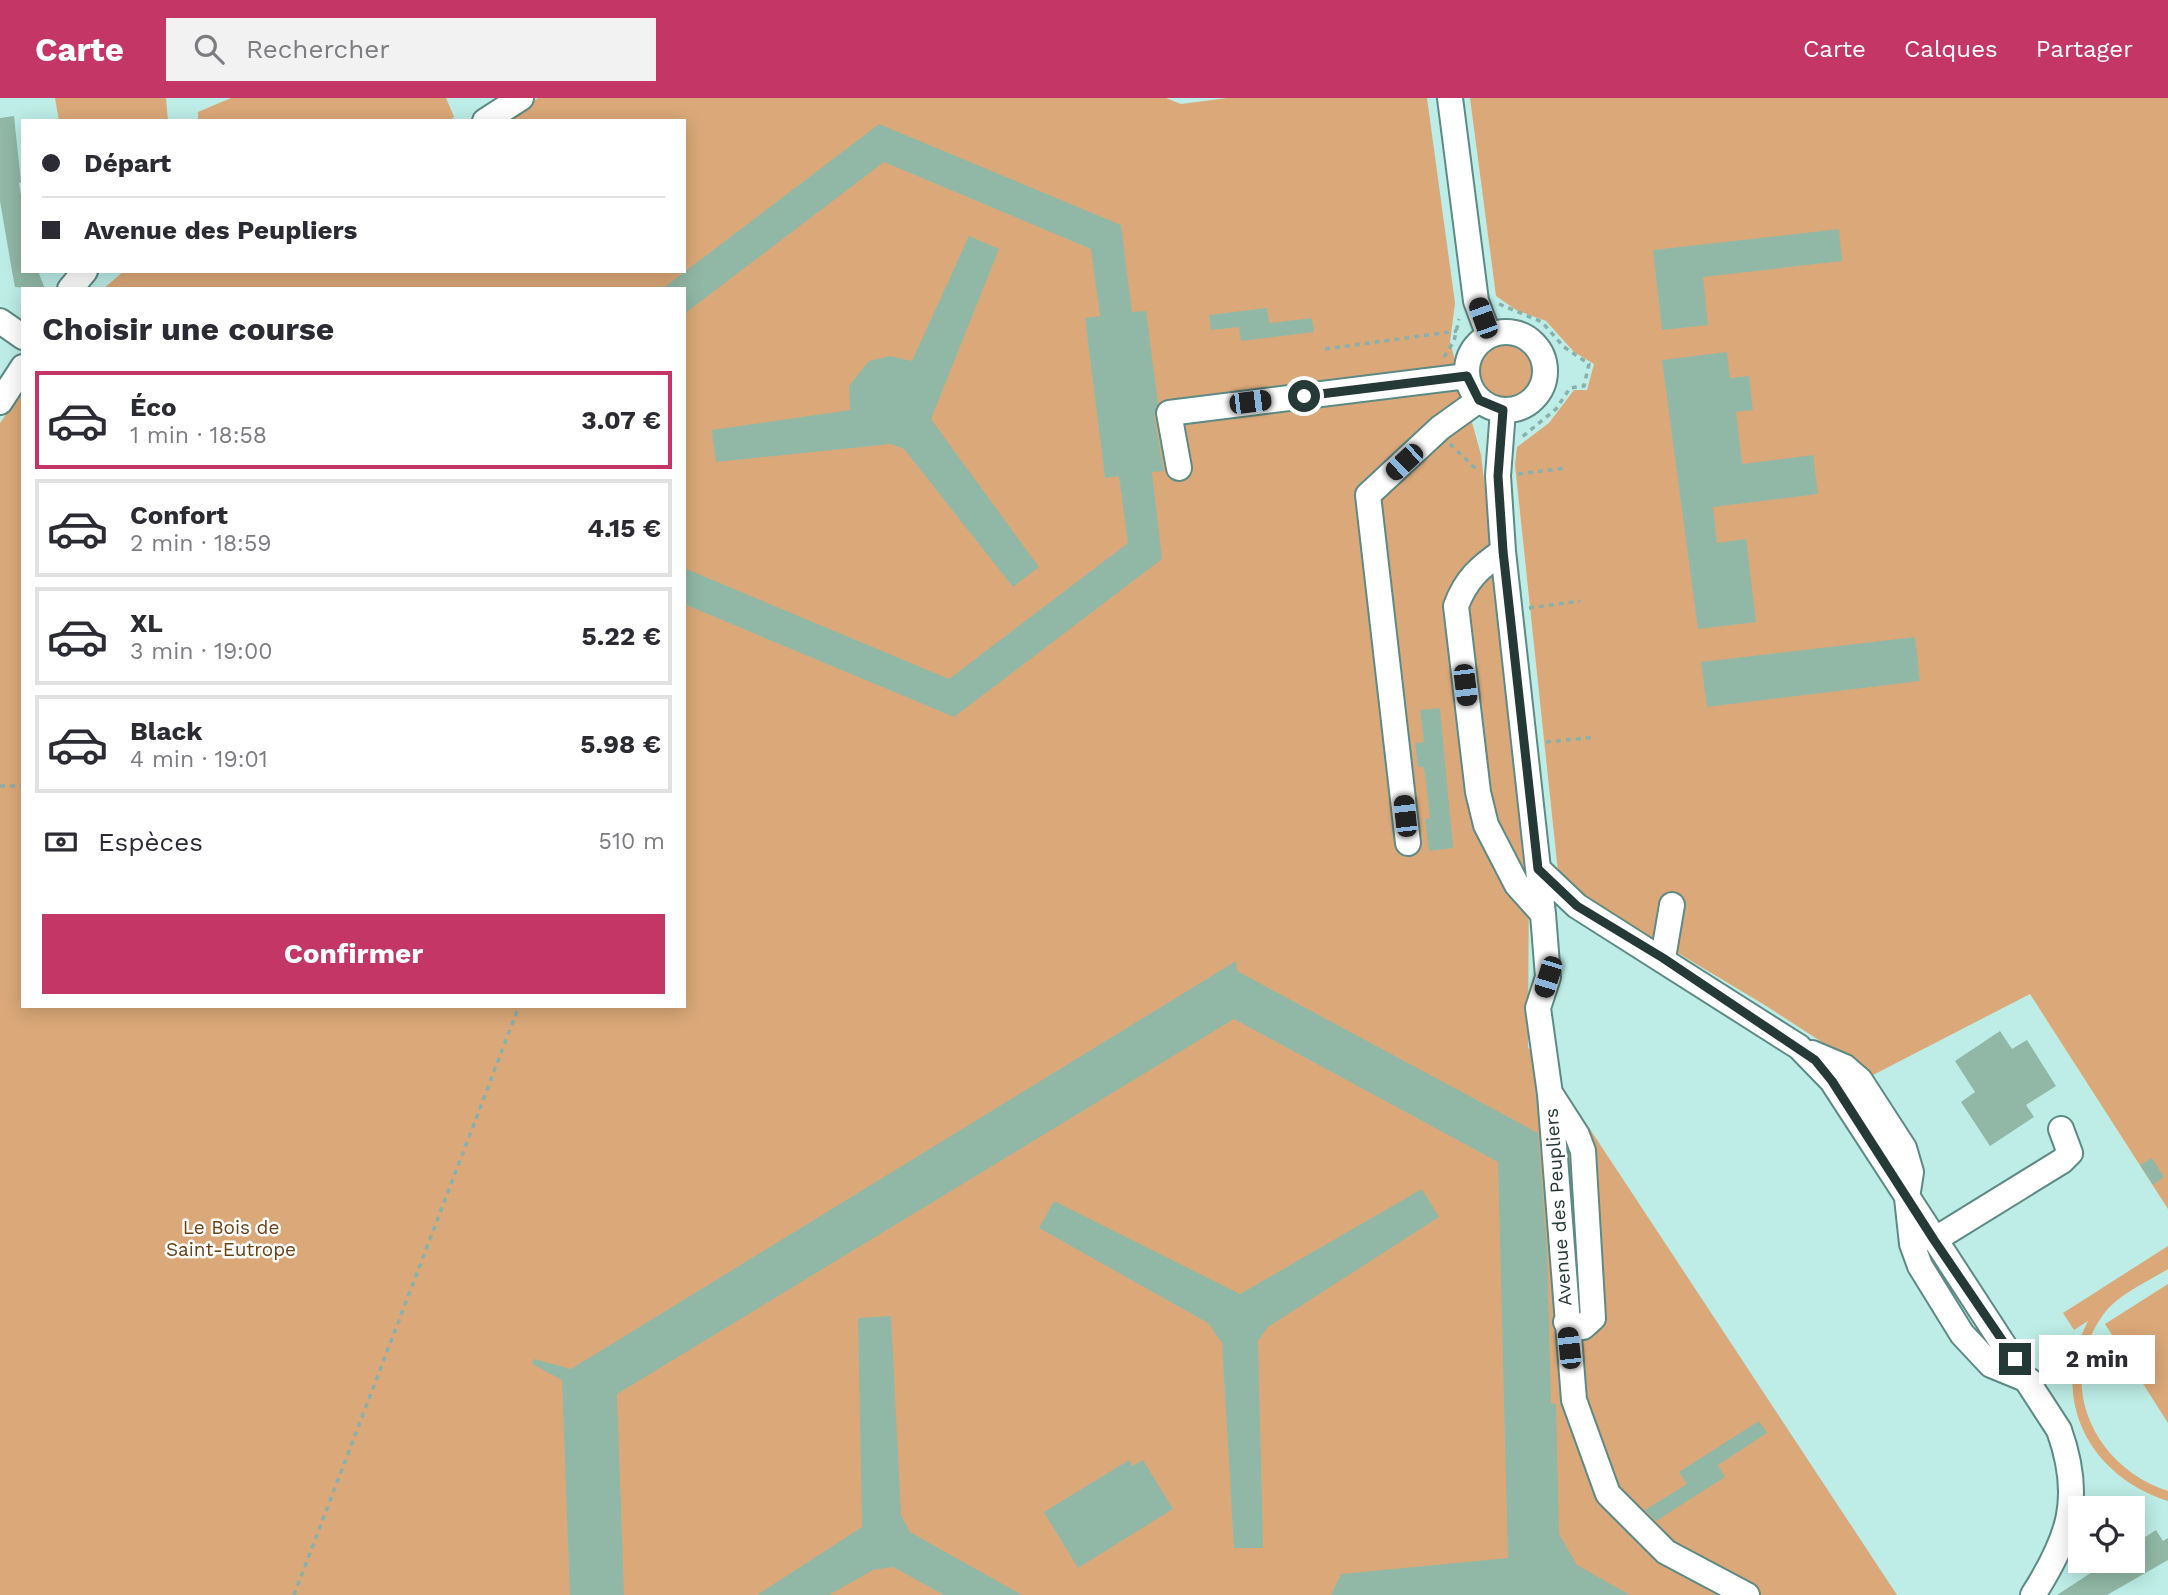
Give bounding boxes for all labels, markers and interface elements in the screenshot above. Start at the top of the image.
search box [166,18,656,81]
text: Carte [35,30,124,69]
icon: search [190,30,228,68]
text: Rechercher [246,34,390,64]
text: Carte [1803,35,1866,63]
text: Calques [1904,35,1998,63]
text: Partager [2036,35,2133,63]
text: Départ [84,148,171,178]
text: Avenue des Peupliers [84,215,357,245]
car [1466,295,1501,341]
text: Choisir une course [42,310,334,348]
route start [1288,380,1320,412]
icon: car [46,389,109,452]
car [1228,389,1273,415]
text: Éco [130,392,177,422]
text: 3.07 € [581,405,661,435]
text: 1 min · 18:58 [130,422,267,449]
car [1382,440,1427,484]
icon: car [46,497,109,560]
text: Confort [130,500,228,530]
text: 4.15 € [587,513,661,543]
text: 2 min · 18:59 [130,530,271,557]
icon: car [46,605,109,668]
text: XL [130,608,163,638]
text: 5.22 € [582,621,661,651]
text: 3 min · 19:00 [130,638,273,665]
car [1453,663,1478,707]
icon: car [46,713,109,776]
text: Black [130,716,202,746]
text: 5.98 € [580,729,661,759]
text: 4 min · 19:01 [130,746,268,773]
car [1393,794,1418,838]
icon: cash [42,823,80,861]
text: Espèces [98,827,203,857]
text: 510 m [599,828,665,855]
button: Confirmer [42,914,665,994]
car [1532,954,1565,1000]
street label: Avenue des Peupliers [1540,1107,1576,1307]
park label: Le Bois de Saint-Eutrope [166,1216,296,1261]
car [1557,1326,1582,1370]
callout: 2 min [2039,1334,2155,1384]
route end [1999,1343,2031,1375]
text: 2 min [2066,1346,2128,1373]
map controls [2068,1496,2145,1573]
button: locate [2068,1496,2145,1573]

